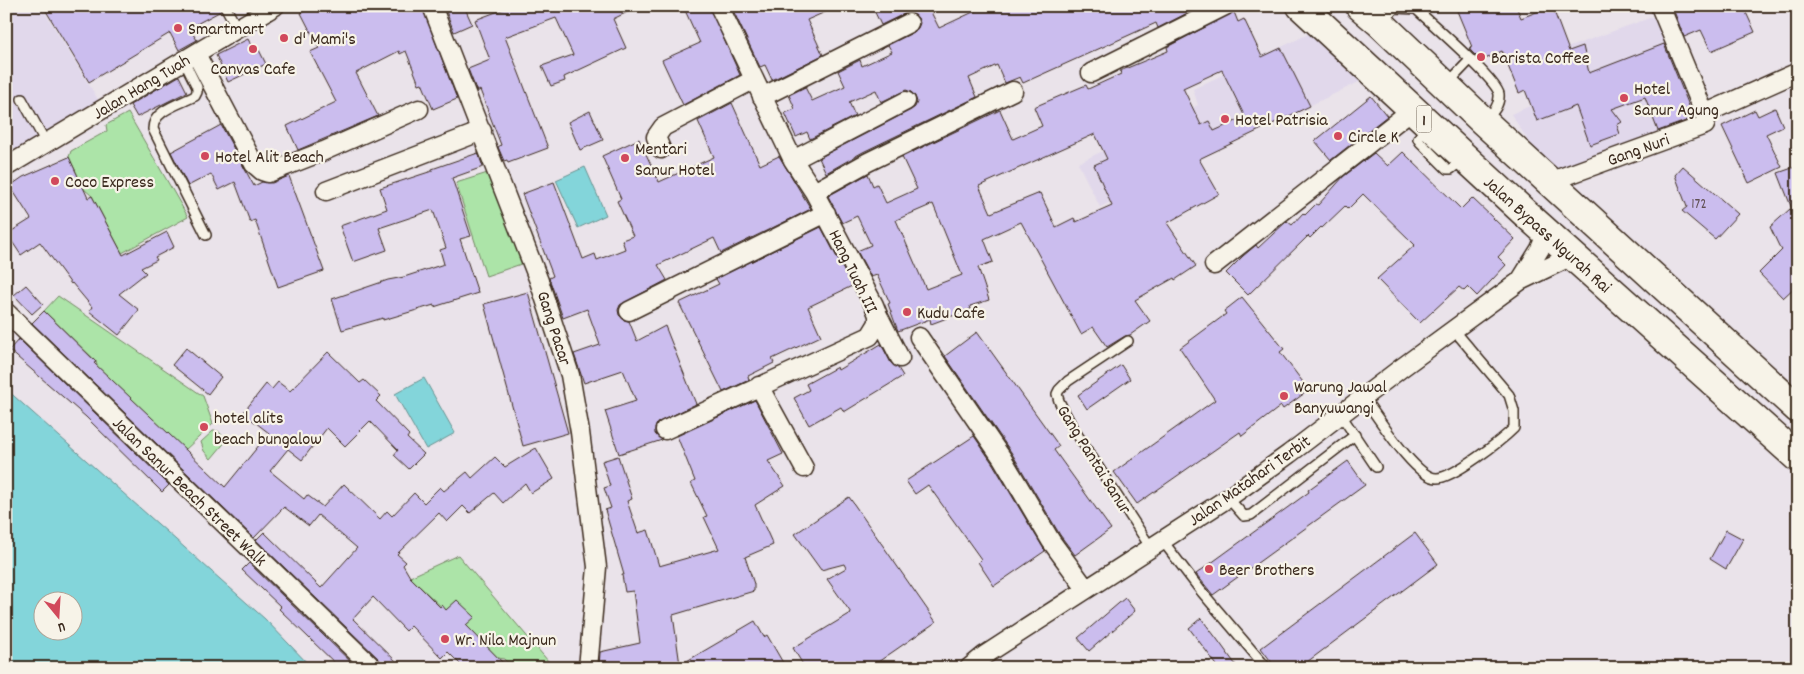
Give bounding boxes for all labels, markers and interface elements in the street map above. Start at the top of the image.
place label: Smartmart [188,18,265,43]
marker: Smartmart [172,22,184,34]
place label: d' Mami's [294,28,356,53]
marker: d' Mami's [278,32,290,44]
marker: Canvas Cafe [247,43,259,55]
place label: Barista Coffee [1491,47,1590,72]
street label: Jalan Hang Tuah [89,49,196,127]
marker: Barista Coffee [1475,51,1487,63]
place label: Canvas Cafe [211,58,296,83]
place label: Hotel Sanur Agung [1634,78,1719,124]
marker: Hotel Sanur Agung [1618,92,1630,104]
road number: 1 [1416,106,1432,132]
place label: Hotel Patrisia [1235,109,1328,134]
marker: Hotel Patrisia [1219,113,1231,125]
place label: Circle K [1348,126,1399,151]
street label: Gang Nuri [1604,129,1673,174]
marker: Circle K [1332,130,1344,142]
place label: Mentari Sanur Hotel [635,138,715,184]
place label: Hotel Alit Beach [215,146,324,171]
marker: Hotel Alit Beach [199,150,211,162]
marker: Mentari Sanur Hotel [619,152,631,164]
place label: Coco Express [65,171,154,196]
street label: Jalan Bypass Ngurah Rai [1477,172,1616,300]
marker: Coco Express [49,175,61,187]
house number: 172 [1691,194,1707,216]
street label: Hang Tuah III [821,226,883,319]
street label: Gang Pacar [529,288,576,369]
place label: Kudu Cafe [917,302,985,327]
marker: Kudu Cafe [901,306,913,318]
place label: Warung Jawal Banyuwangi [1294,376,1388,422]
marker: Warung Jawal Banyuwangi [1278,390,1290,402]
street label: Gang Pantai Sanur [1049,401,1137,520]
place label: hotel alits beach bungalow [214,407,322,453]
street label: Jalan Sanur Beach Street Walk [105,412,271,573]
marker: hotel alits beach bungalow [198,421,210,433]
street label: Jalan Matahari Terbit [1184,430,1317,534]
place label: Beer Brothers [1219,559,1314,584]
marker: Beer Brothers [1203,563,1215,575]
north arrow [32,592,82,642]
text: U [55,616,68,637]
place label: Wr. Nila Majnun [455,629,556,654]
marker: Wr. Nila Majnun [439,633,451,645]

